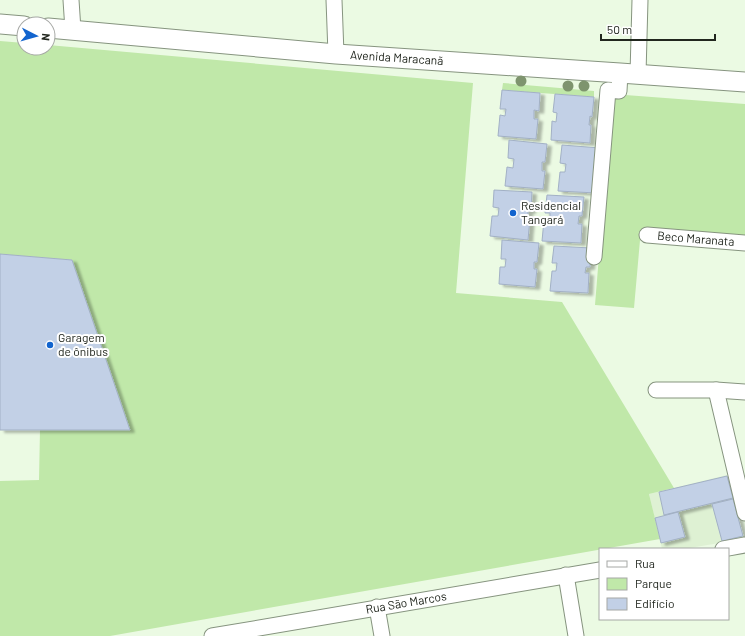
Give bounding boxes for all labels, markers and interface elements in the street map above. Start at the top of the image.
north arrow [16,16,56,56]
scale bar [601,16,715,42]
text: 50 m [607,22,632,36]
text: N [40,33,53,41]
street label: Avenida Maracanã [350,47,444,67]
place label: Residencial Tangará [521,198,581,226]
marker: Residencial Tangará [508,208,518,218]
street label: Beco Maranata [657,228,735,248]
place label: Garagem de ônibus [58,330,108,358]
marker: Garagem de ônibus [45,340,55,350]
legend [599,548,729,620]
text: Rua [635,556,655,570]
text: Parque [635,576,672,590]
street label: Rua São Marcos [364,588,448,616]
text: Edifício [635,596,675,610]

